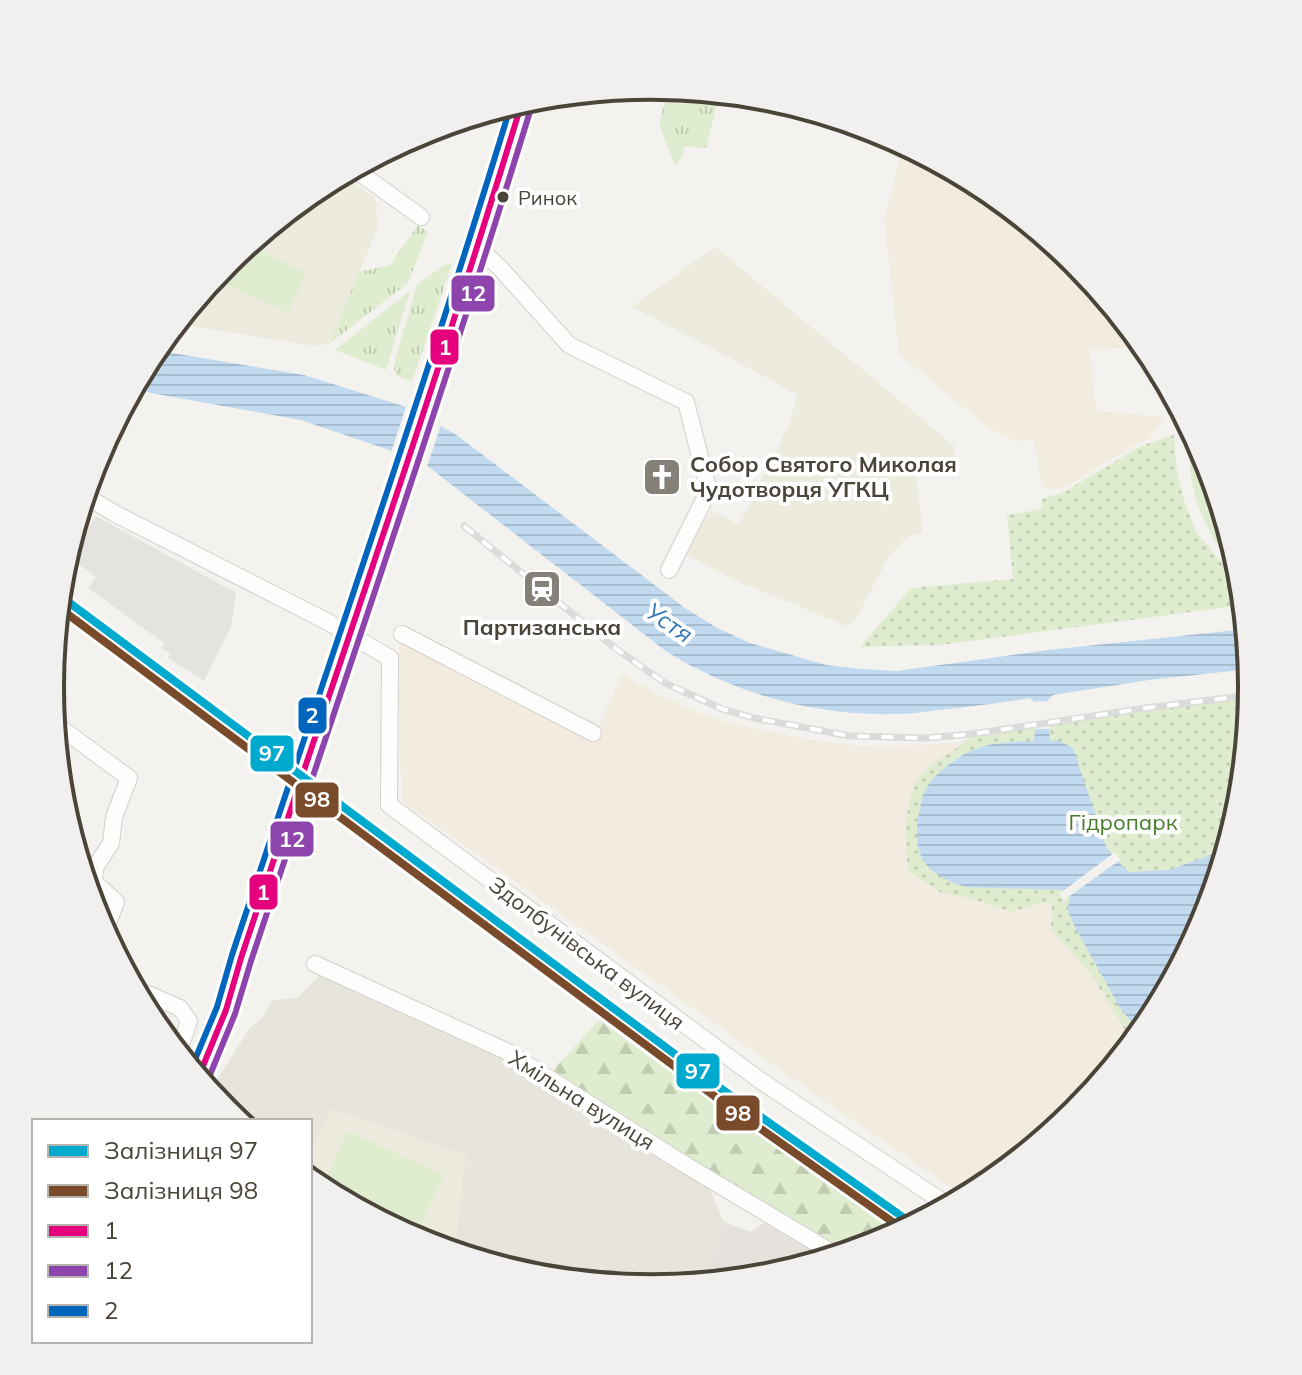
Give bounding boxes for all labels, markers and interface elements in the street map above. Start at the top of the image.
place label: Ринок [518,185,577,210]
marker: Ринок [495,189,511,205]
line badge: 12 [450,274,496,313]
text: 12 [460,279,486,307]
line badge: 1 [429,328,460,366]
text: 1 [438,333,452,361]
place label: Собор Святого Миколая Чудотворця УГКЦ [690,450,957,503]
church icon: Собор Святого Миколая Чудотворця УГКЦ [641,456,683,498]
station icon: Партизанська [521,568,563,610]
water label: Устя [640,596,699,649]
place label: Партизанська [463,613,621,641]
line badge: 2 [297,696,328,735]
text: 2 [305,701,319,729]
line badge: 97 [249,734,295,773]
text: 97 [259,739,285,767]
line badge: 98 [294,781,340,819]
text: 98 [304,785,330,813]
park label: Гідропарк [1068,808,1178,836]
line badge: 12 [269,820,315,858]
text: 12 [279,825,305,853]
street label: Здолбунівська вулиця [484,870,690,1036]
line badge: 1 [248,873,279,911]
text: 1 [256,878,270,906]
street label: Хмільна вулиця [504,1044,660,1156]
line badge: 97 [675,1052,721,1090]
text: 97 [685,1057,711,1085]
line badge: 98 [715,1094,761,1132]
text: 98 [725,1099,751,1127]
legend [32,1119,312,1343]
text: Залізниця 97 [104,1135,258,1165]
text: Залізниця 98 [104,1175,258,1205]
text: 1 [104,1215,118,1245]
text: 12 [104,1255,133,1285]
text: 2 [104,1295,118,1325]

